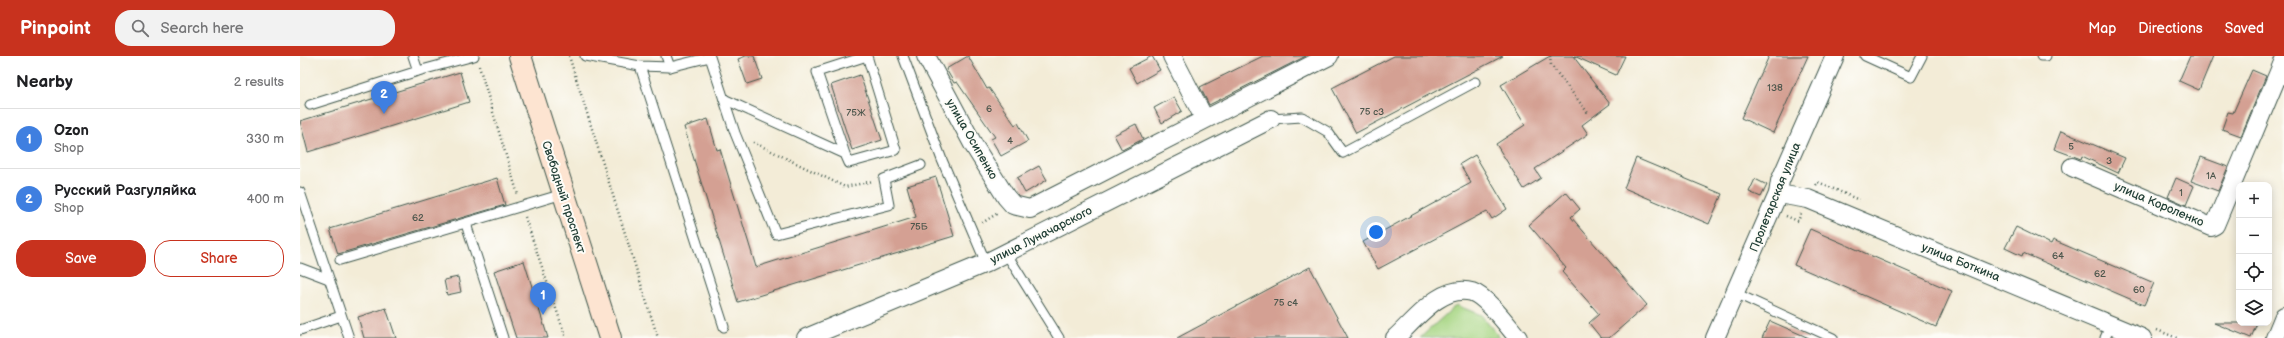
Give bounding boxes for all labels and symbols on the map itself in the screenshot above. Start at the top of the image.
pin: 2 [371,81,397,114]
house number: 138 [1767,82,1783,94]
street label: улица Осипенко [942,96,1001,182]
house number: 6 [986,103,992,115]
house number: 75 с3 [1360,106,1384,118]
house number: 75Ж [846,107,866,119]
house number: 4 [1007,135,1013,147]
street label: Свободный проспект [538,139,589,256]
street label: Пролетарская улица [1747,140,1804,254]
house number: 5 [2068,141,2074,153]
house number: 3 [2106,155,2112,167]
house number: 1А [2206,170,2217,182]
street label: улица Короленко [2112,179,2206,230]
house number: 1 [2179,187,2183,199]
street label: улица Луначарского [988,203,1095,268]
house number: 62 [412,212,424,224]
house number: 75Б [910,221,928,233]
your location [1366,222,1386,242]
street label: улица Боткина [1919,240,2002,285]
house number: 64 [2052,250,2064,262]
house number: 62 [2094,268,2106,280]
pin: 1 [530,282,556,315]
house number: 60 [2133,284,2145,296]
house number: 75 с4 [1274,297,1298,309]

